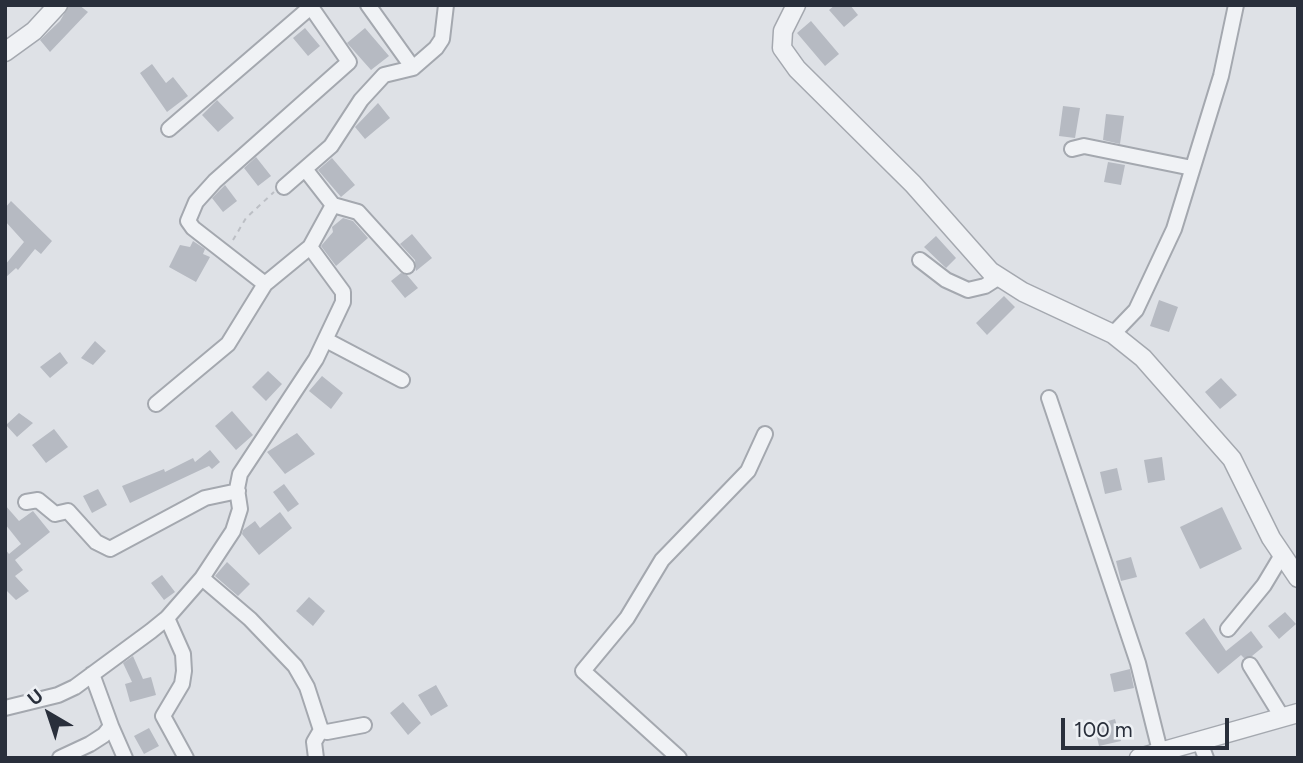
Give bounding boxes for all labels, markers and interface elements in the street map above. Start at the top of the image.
north arrow [14,679,84,749]
text: U [23,684,48,710]
scale bar [1065,704,1233,748]
text: 100 m [1074,717,1133,742]

